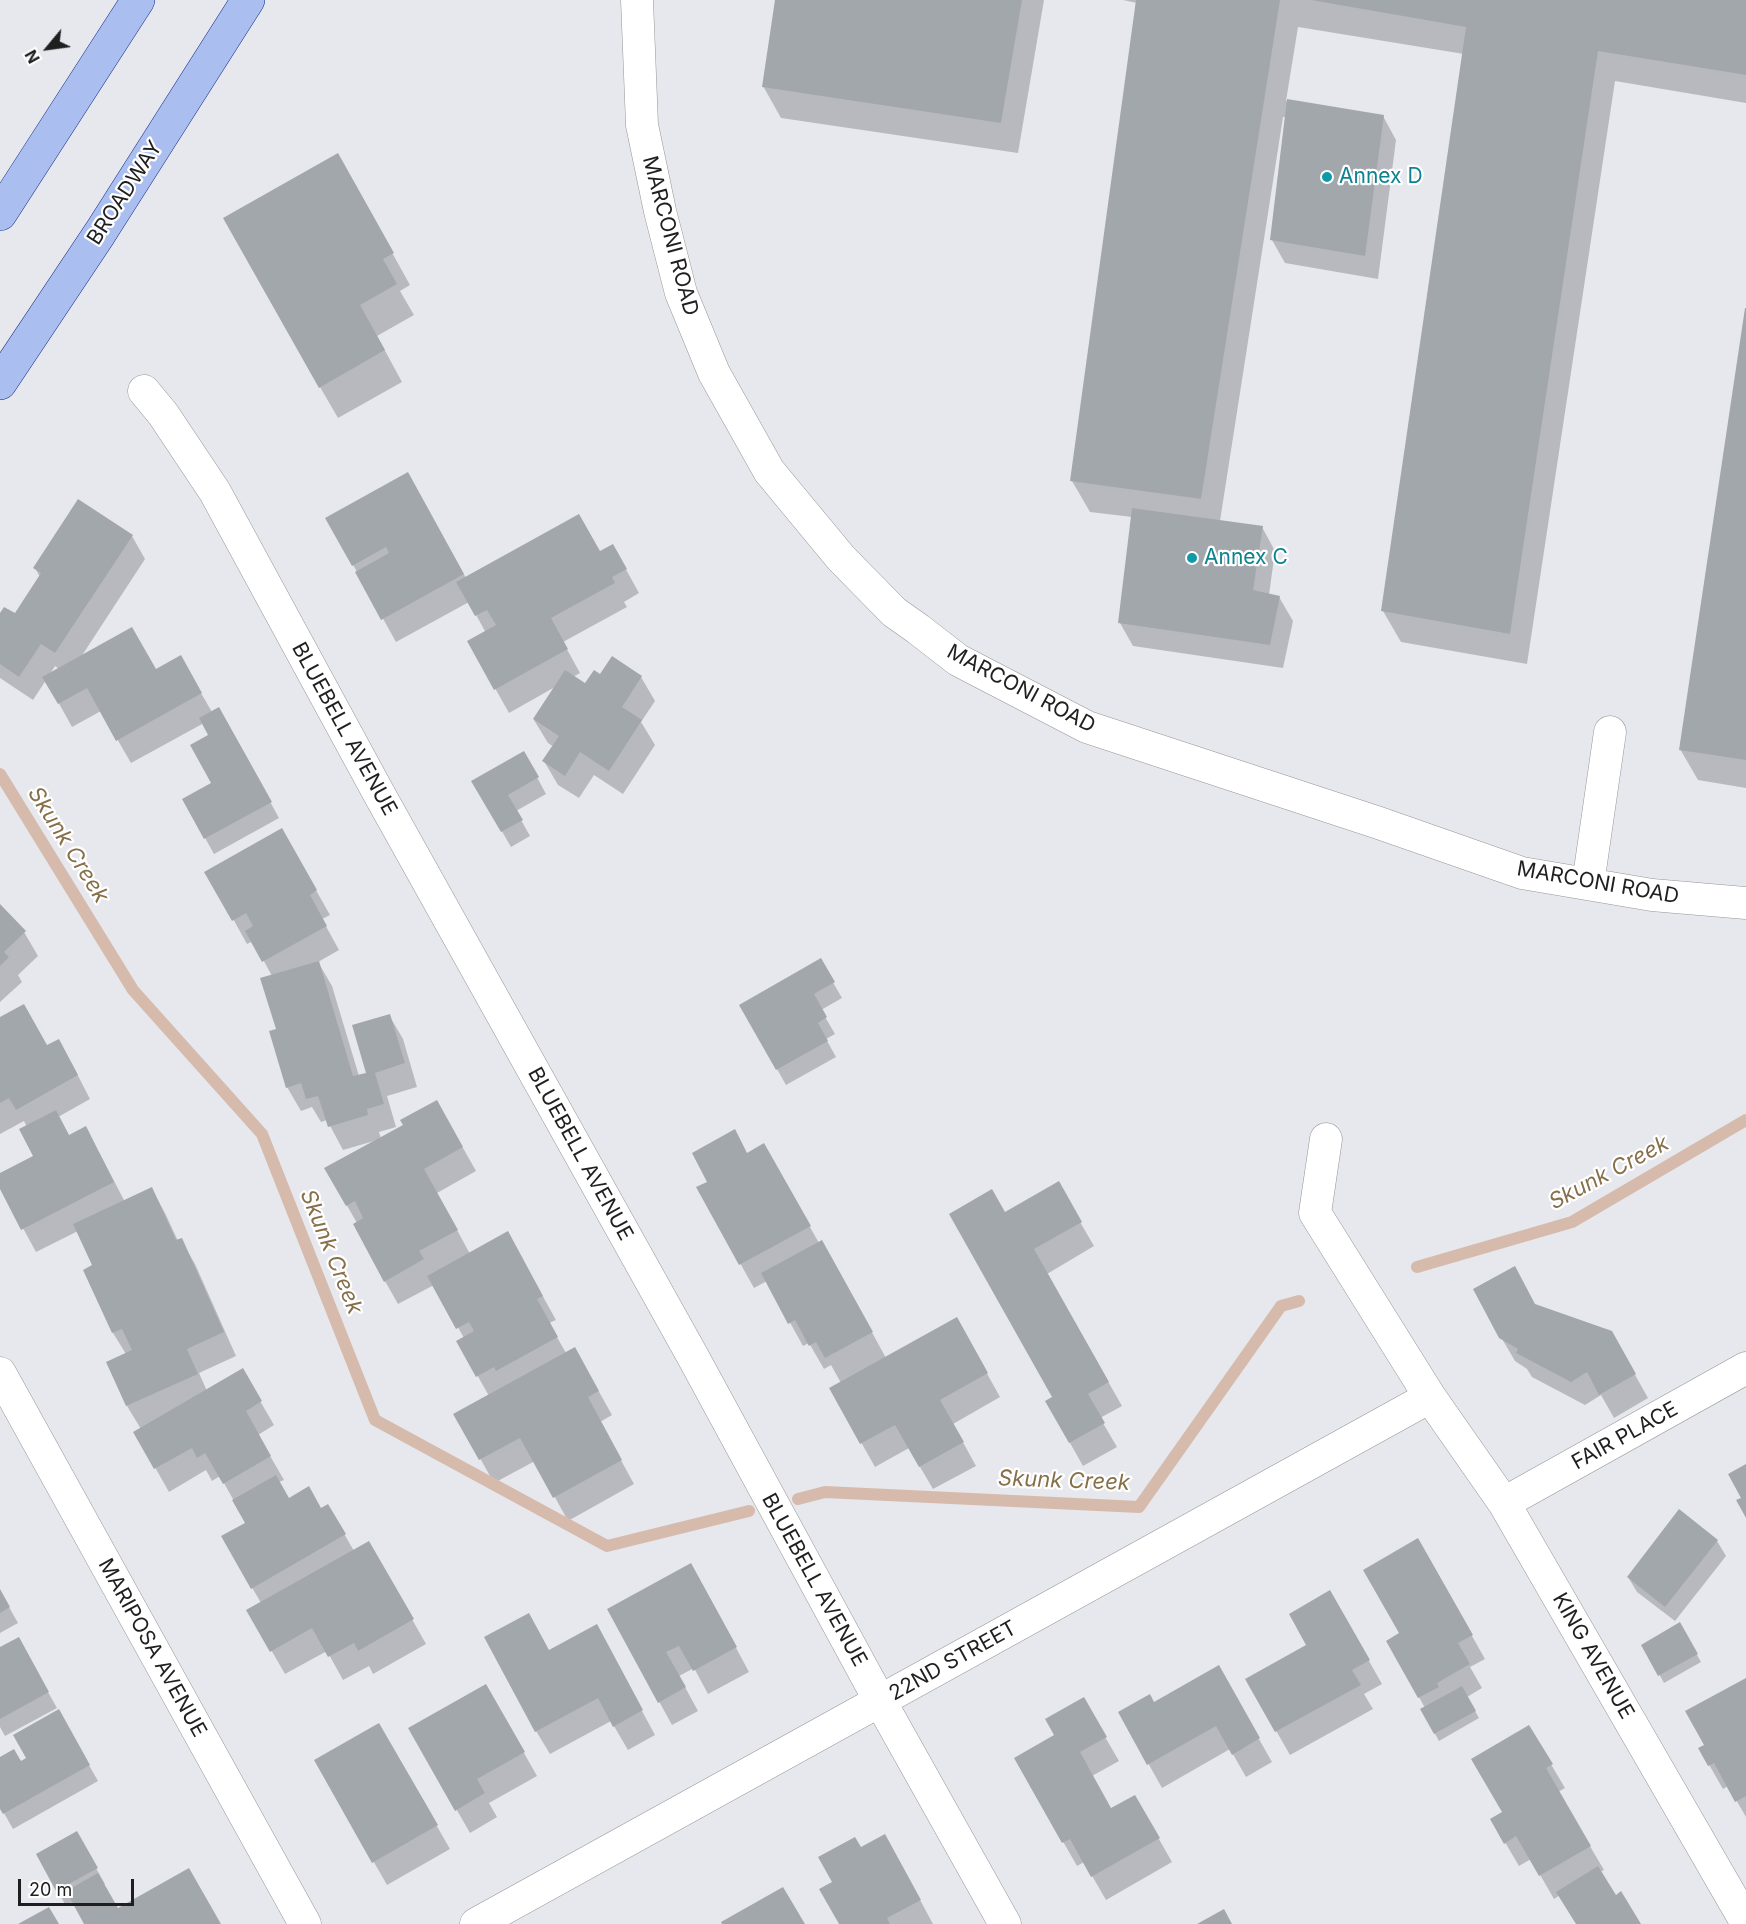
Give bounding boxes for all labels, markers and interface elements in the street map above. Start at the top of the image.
north arrow [18,18,78,78]
text: N [21,47,44,67]
street label: BROADWAY [82,136,168,250]
street label: MARCONI ROAD [637,153,703,319]
place label: Annex D [1339,164,1423,190]
marker: Annex D [1320,170,1334,184]
place label: Annex C [1204,545,1288,571]
marker: Annex C [1185,551,1199,565]
street label: BLUEBELL AVENUE [286,638,402,820]
street label: MARCONI ROAD [943,639,1099,739]
water label: Skunk Creek [22,782,114,908]
street label: MARCONI ROAD [1515,856,1681,910]
street label: BLUEBELL AVENUE [522,1063,638,1245]
water label: Skunk Creek [1545,1130,1673,1216]
water label: Skunk Creek [294,1186,368,1318]
street label: FAIR PLACE [1568,1397,1682,1475]
water label: Skunk Creek [998,1466,1130,1496]
street label: BLUEBELL AVENUE [756,1489,872,1671]
street label: MARIPOSA AVENUE [92,1554,212,1742]
street label: KING AVENUE [1547,1588,1639,1724]
street label: 22ND STREET [885,1616,1021,1706]
scale bar [21,1867,136,1905]
text: 20 m [29,1879,72,1900]

